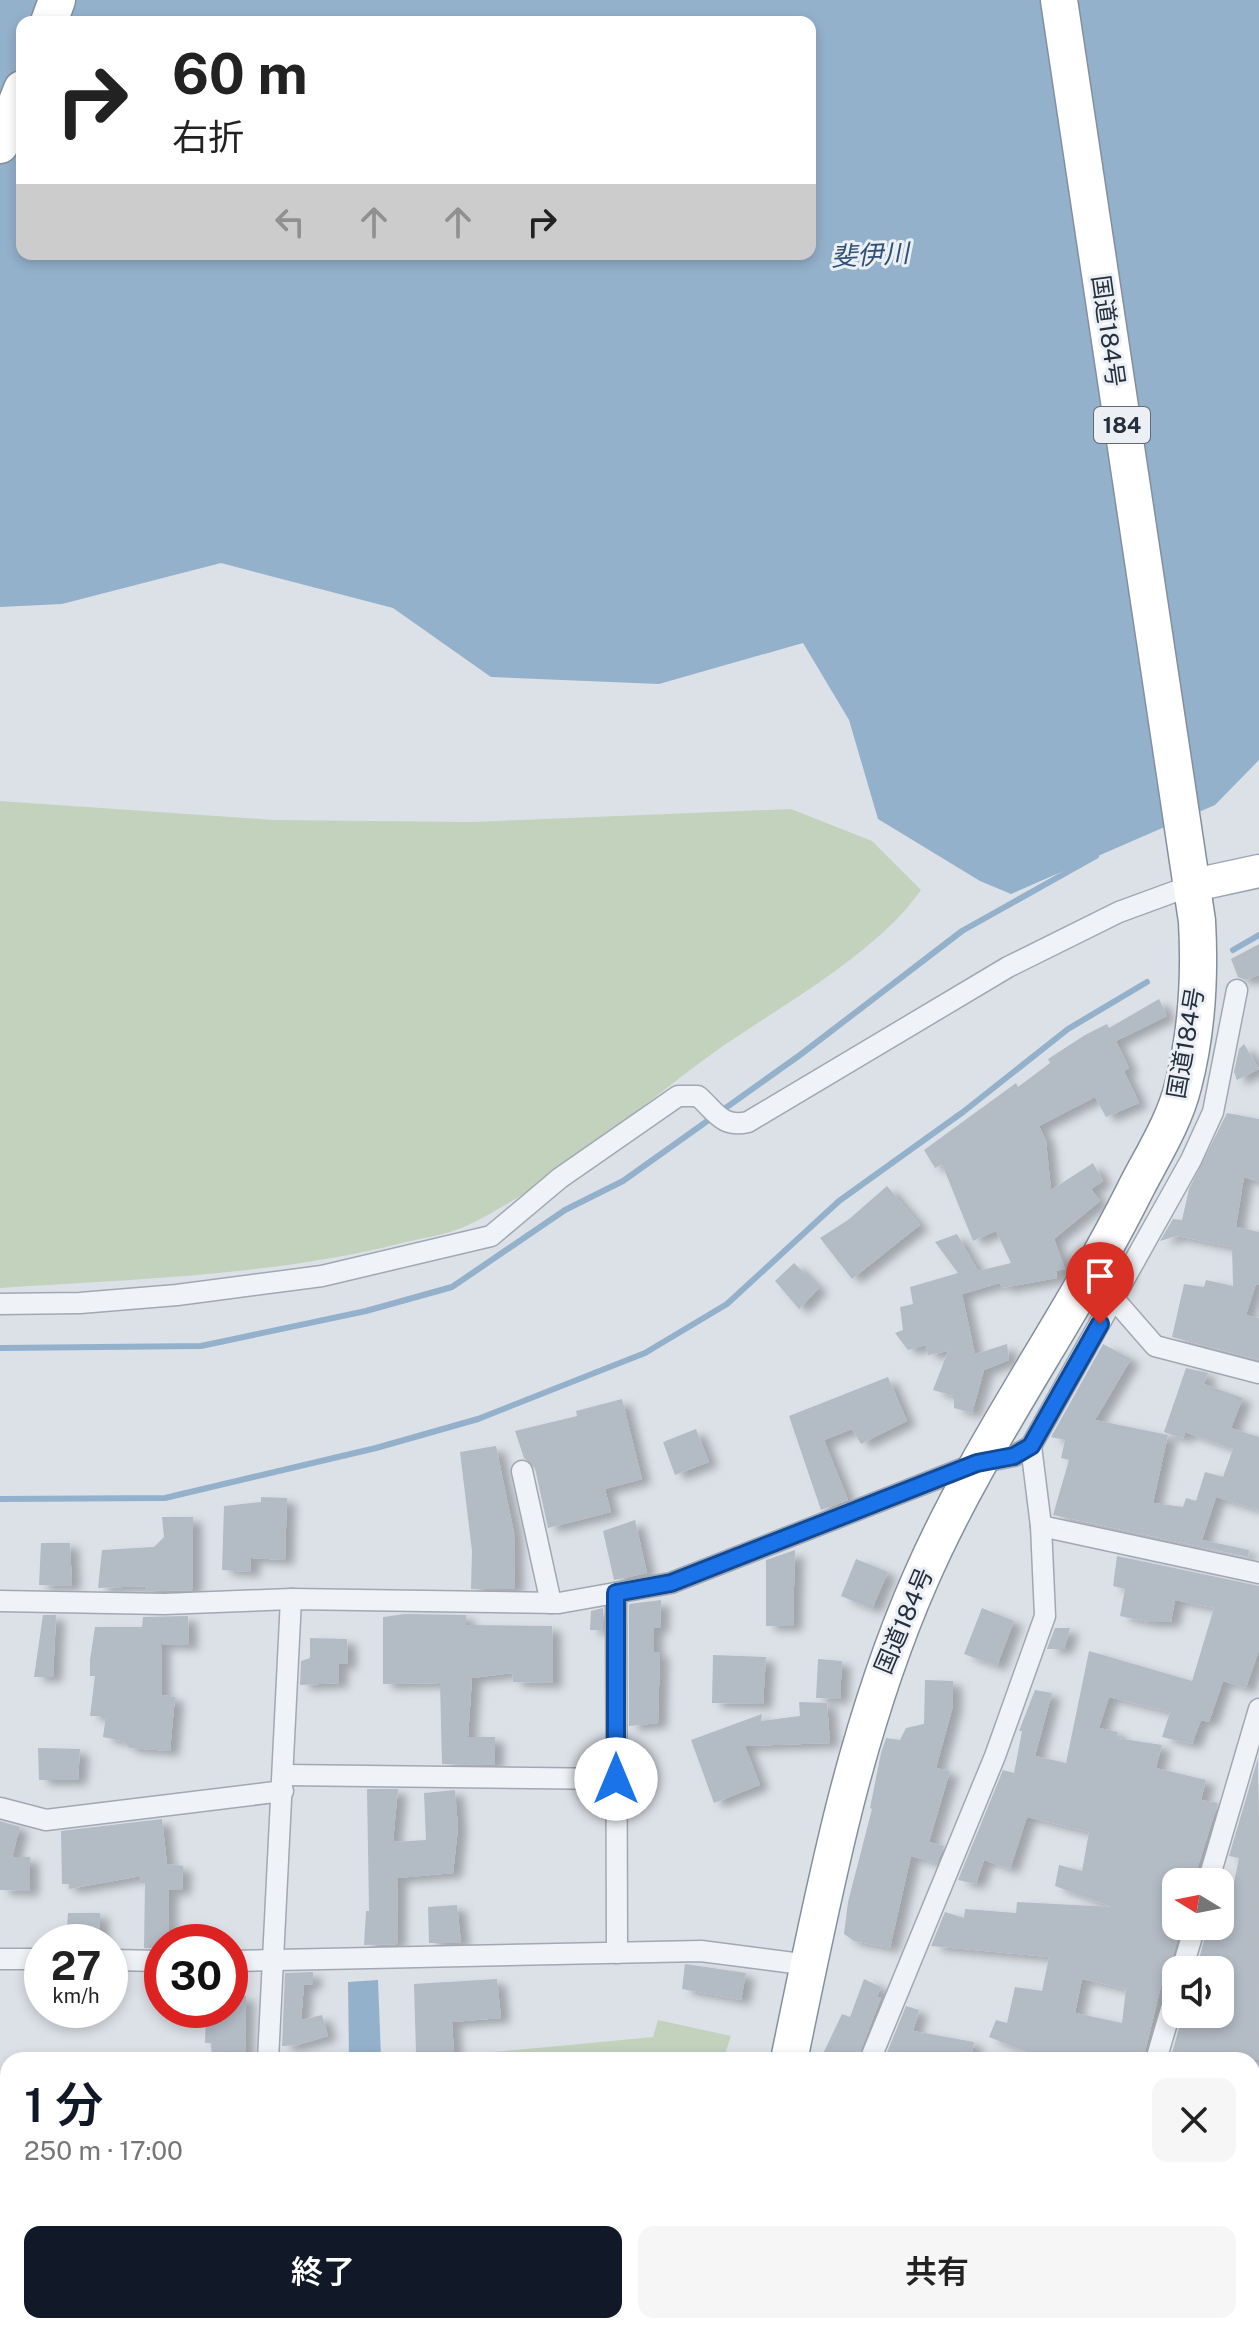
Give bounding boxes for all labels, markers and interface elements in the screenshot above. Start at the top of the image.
text: 60 m [172,41,308,107]
icon: right [40,48,144,152]
text: 右折 [172,116,244,158]
icon: left [268,200,312,244]
icon: ahead [352,200,396,244]
icon: ahead [436,200,480,244]
icon: right [520,200,564,244]
water label: 斐伊川 [830,237,913,272]
street label: 国道184号 [1087,273,1131,388]
road number: 184 [1094,407,1150,443]
street label: 国道184号 [1161,985,1209,1101]
pin [1066,1242,1134,1324]
icon: arrive [1078,1254,1122,1298]
street label: 国道184号 [868,1563,938,1678]
position arrow [574,1737,658,1821]
north arrow [1162,1868,1234,1940]
map controls [1162,1868,1234,2028]
speed limit sign: 30 [144,1924,248,2028]
text: 27 [51,1942,101,1989]
button: sound [1162,1956,1234,2028]
text: km/h [52,1984,100,2008]
text: 1 分 [24,2076,103,2133]
button: close [1152,2078,1236,2162]
text: 250 m · 17:00 [24,2135,183,2166]
button: 終了 [24,2226,622,2318]
button: 共有 [638,2226,1236,2318]

